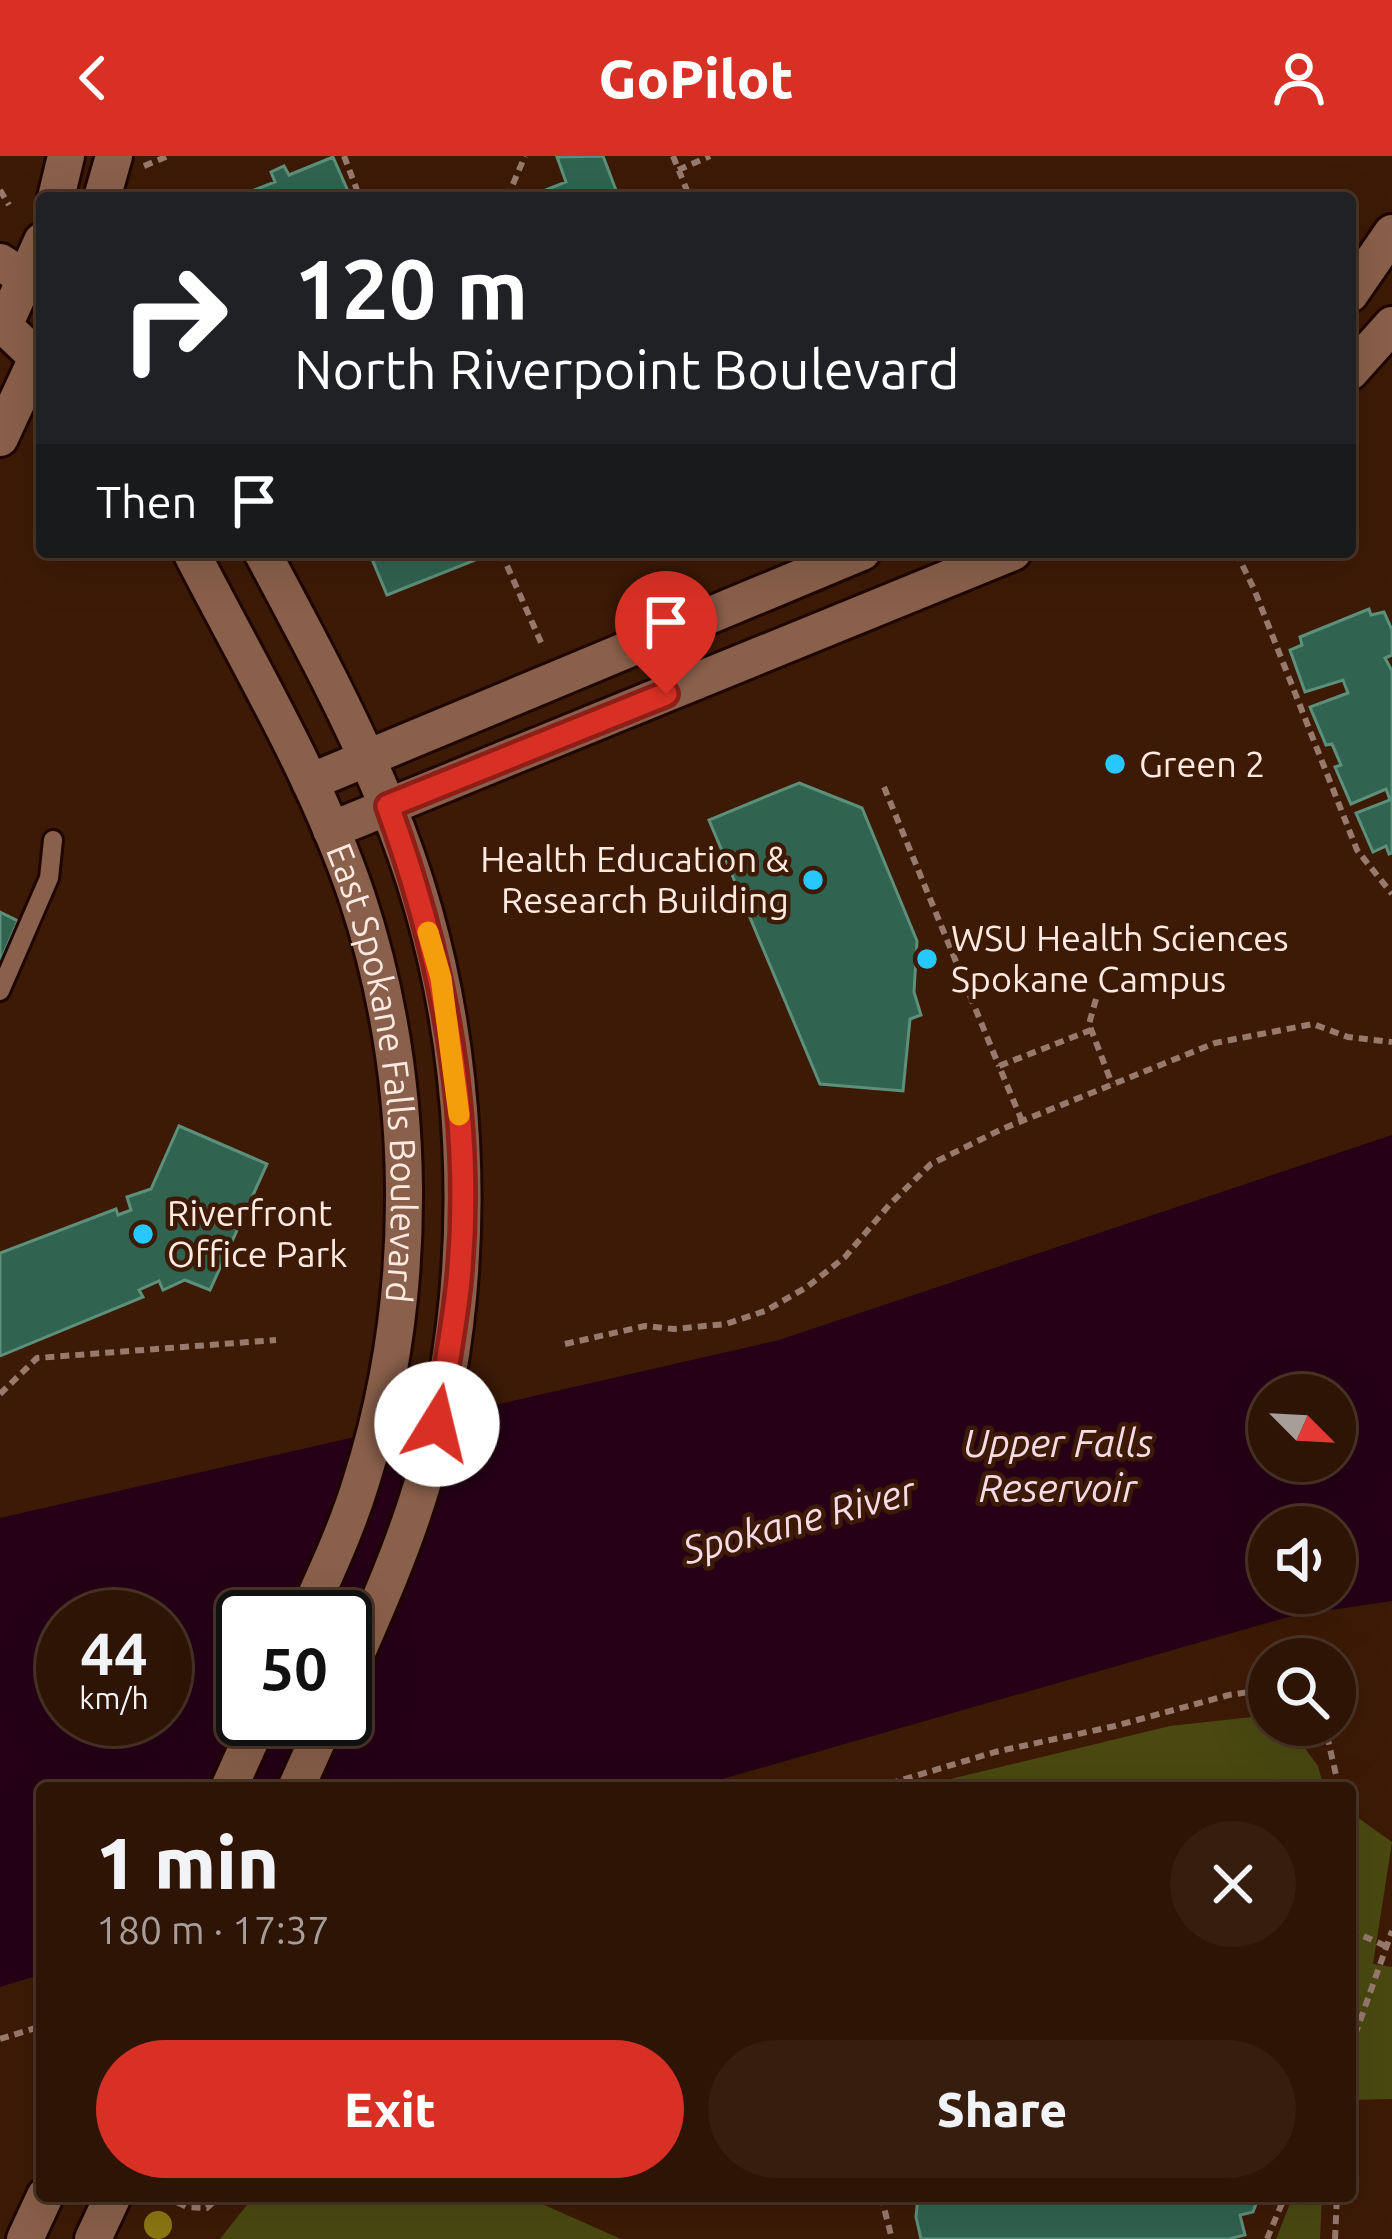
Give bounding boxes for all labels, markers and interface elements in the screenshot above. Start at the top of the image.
icon: back [60,45,126,111]
icon: person [1266,45,1332,111]
text: GoPilot [599,48,793,108]
icon: right [96,240,252,396]
text: 120 m [294,241,528,335]
text: North Riverpoint Boulevard [294,339,960,399]
icon: arrive [221,468,287,534]
text: Then [96,476,197,527]
pin [615,571,717,694]
icon: arrive [633,589,699,655]
place label: Green 2 [1139,743,1265,784]
marker: Green 2 [1102,751,1128,777]
street label: East Spokane Falls Boulevard [319,837,425,1305]
place label: Health Education & Research Building [480,838,789,920]
marker: Health Education & Research Building [800,867,826,893]
place label: WSU Health Sciences Spokane Campus [951,917,1289,999]
marker: WSU Health Sciences Spokane Campus [914,946,940,972]
place label: Riverfront Office Park [167,1192,347,1274]
marker: Riverfront Office Park [130,1221,156,1247]
position arrow [374,1361,500,1487]
north arrow [1248,1374,1356,1482]
map controls [1248,1374,1356,1746]
water label: Upper Falls Reservoir [963,1421,1153,1509]
water label: Spokane River [677,1468,921,1571]
button: sound [1248,1506,1356,1614]
speed limit sign: 50 [216,1590,372,1746]
text: 44 [80,1619,148,1686]
button: search [1248,1638,1356,1746]
text: km/h [79,1681,149,1715]
button: close [1170,1821,1296,1947]
text: 1 min [96,1822,279,1903]
text: 180 m · 17:37 [96,1908,330,1951]
button: Exit [96,2040,684,2178]
button: Share [708,2040,1296,2178]

